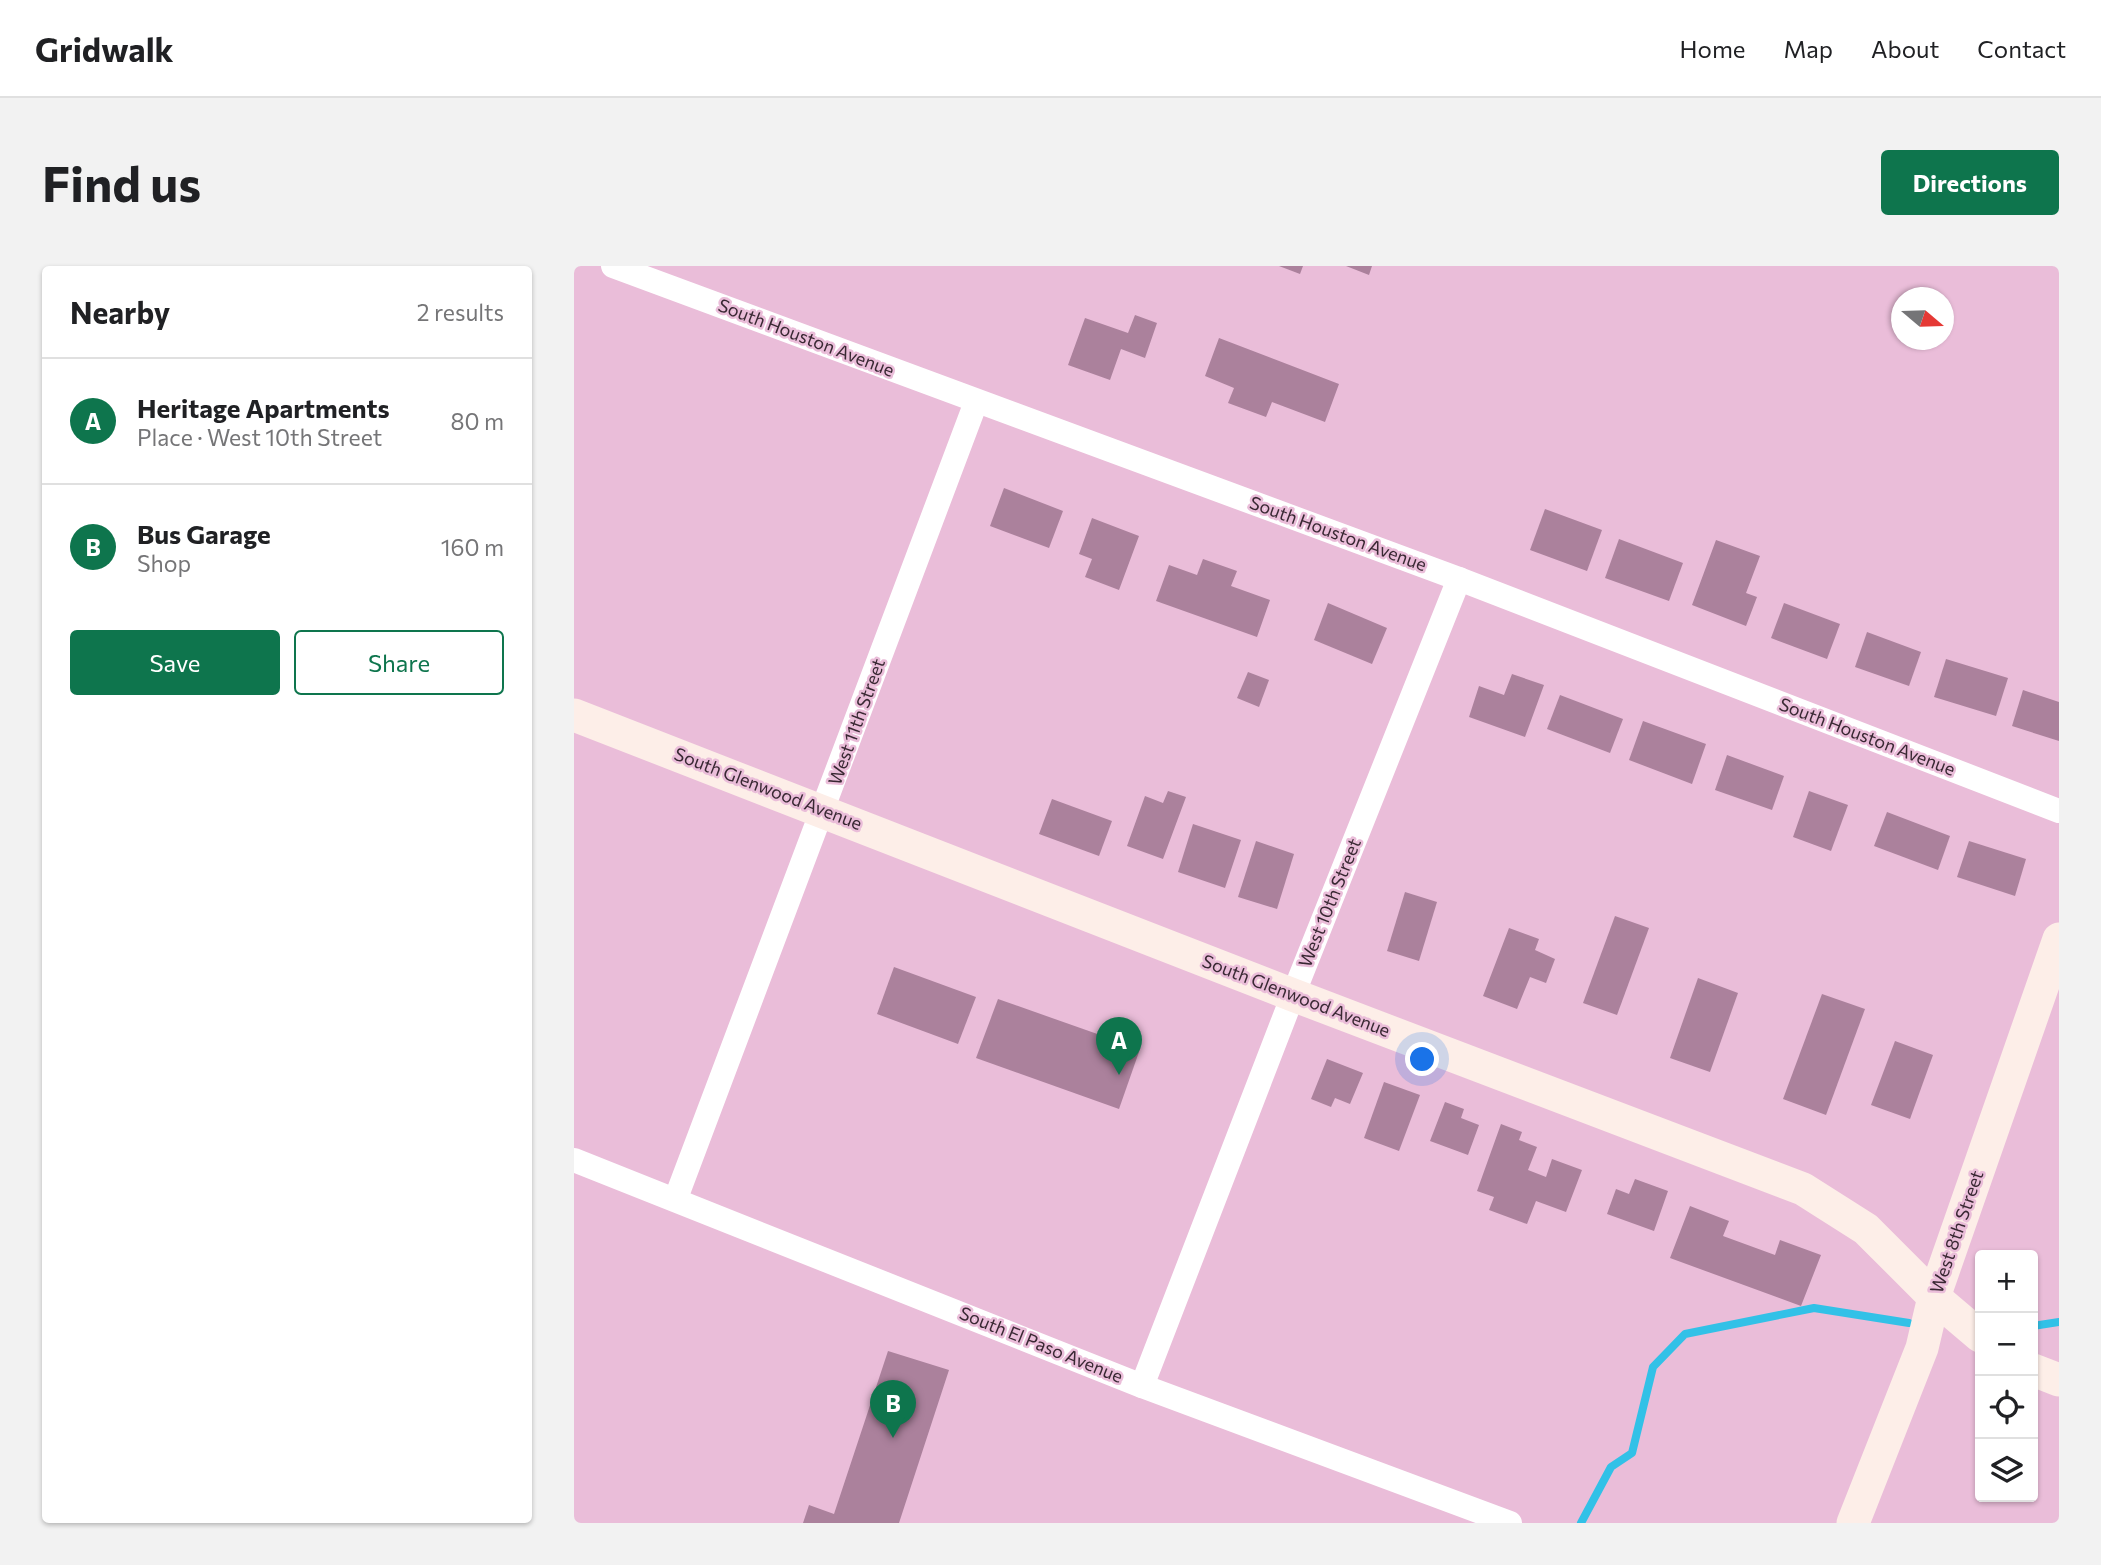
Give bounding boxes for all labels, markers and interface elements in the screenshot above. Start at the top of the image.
text: Gridwalk [35,28,174,69]
text: Home [1680,34,1746,63]
text: Map [1784,34,1833,63]
text: About [1871,34,1939,63]
text: Contact [1977,34,2066,63]
button: Directions [1881,150,2059,215]
text: Find us [42,152,201,212]
north arrow [1891,287,1954,350]
text: Nearby [70,293,170,330]
street label: South Houston Avenue [715,293,897,381]
text: 2 results [417,298,504,326]
text: Heritage Apartments [137,392,390,423]
text: A [85,407,101,435]
text: 80 m [451,407,504,435]
text: Place · West 10th Street [137,423,382,451]
street label: South Houston Avenue [1247,491,1430,575]
text: Bus Garage [137,518,271,549]
text: B [85,533,101,561]
text: 160 m [441,533,504,561]
text: Shop [137,549,191,577]
button: Save [70,630,280,695]
button: Share [294,630,504,695]
street label: West 11th Street [823,655,889,788]
street label: South Houston Avenue [1776,692,1958,780]
street label: South Glenwood Avenue [671,742,865,834]
street label: West 10th Street [1293,835,1365,970]
street label: South Glenwood Avenue [1199,949,1393,1041]
pin: A [1096,1017,1142,1075]
your location [1405,1042,1439,1076]
street label: West 8th Street [1925,1167,1987,1296]
map controls [1975,1250,2038,1502]
button: + [1975,1250,2038,1313]
street label: South El Paso Avenue [956,1301,1126,1387]
button: − [1975,1313,2038,1376]
button: locate [1975,1376,2038,1439]
pin: B [870,1380,916,1438]
button: layers [1975,1439,2038,1502]

